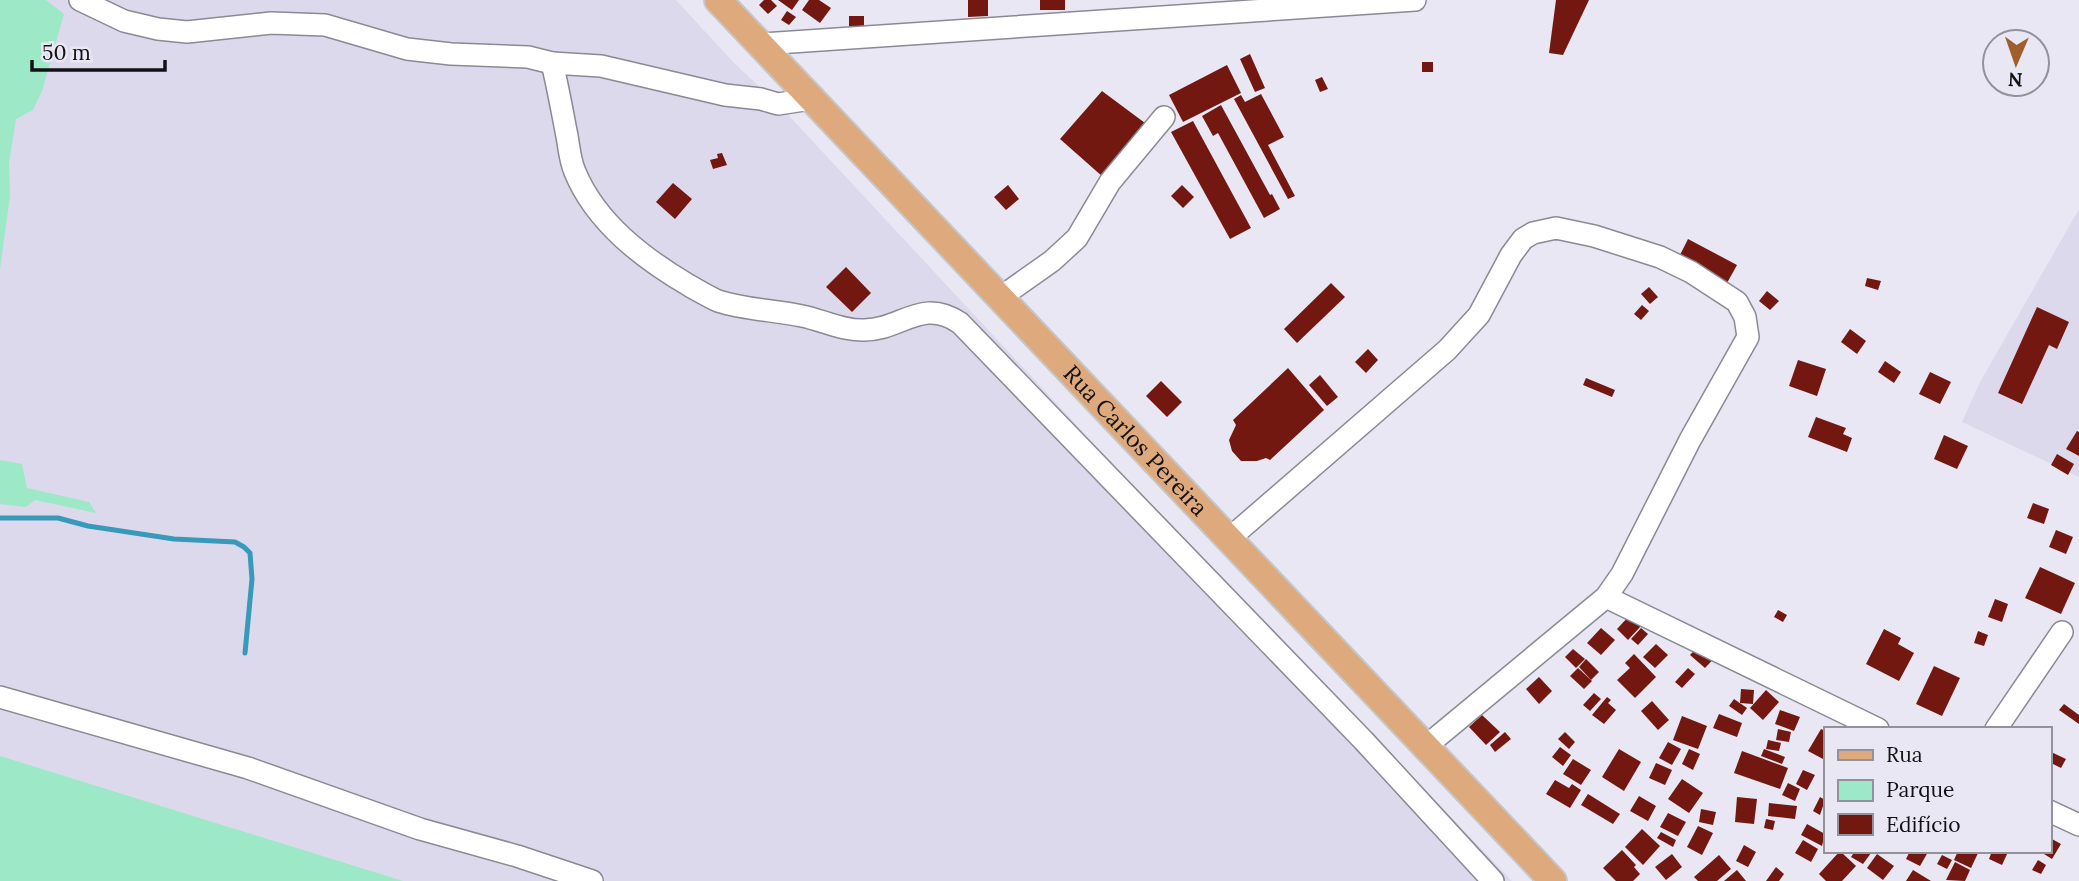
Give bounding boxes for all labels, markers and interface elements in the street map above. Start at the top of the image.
scale bar [32,28,164,72]
north arrow [1981,28,2051,98]
text: 50 m [42,39,91,66]
text: N [2007,68,2023,92]
street label: Rua Carlos Pereira [1058,359,1214,522]
legend [1824,727,2051,853]
text: Rua [1886,741,1923,768]
text: Parque [1886,776,1954,803]
text: Edifício [1886,811,1961,838]

